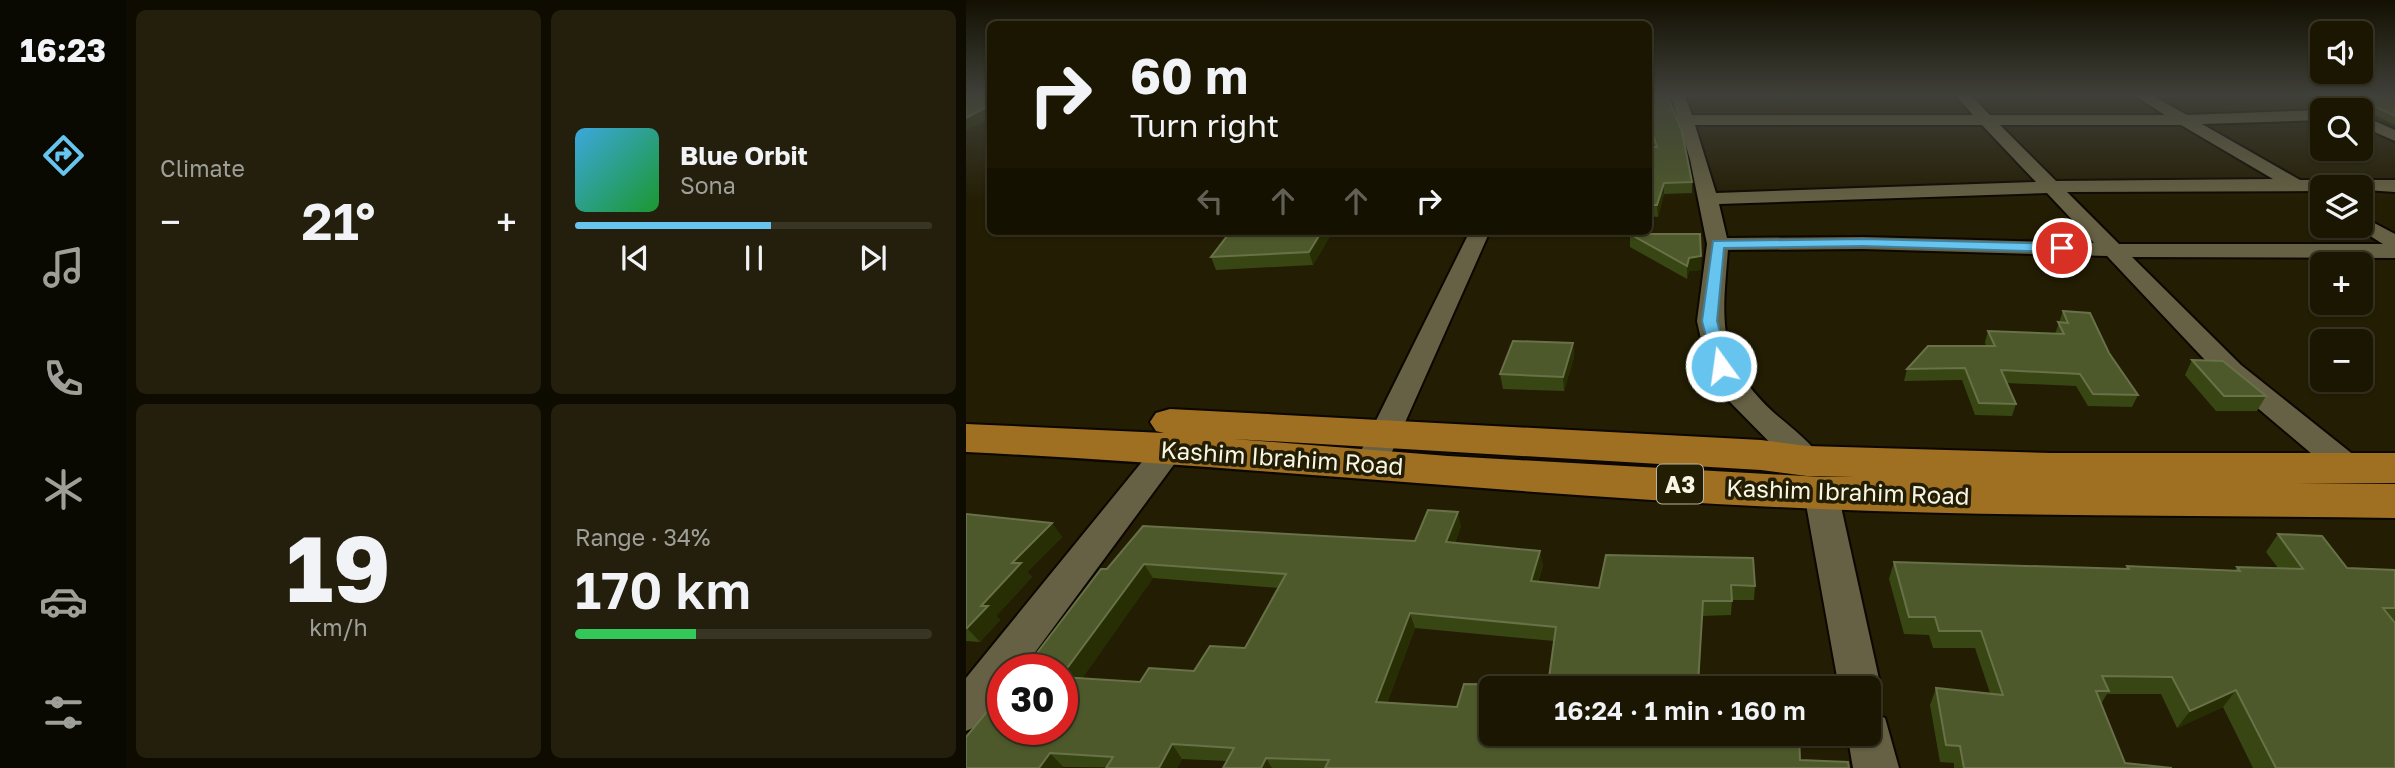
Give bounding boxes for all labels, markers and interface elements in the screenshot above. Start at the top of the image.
map controls [2310,21,2373,392]
button: sound [2310,21,2373,84]
text: 16:23 [20,31,106,69]
text: 60 m [1130,46,1248,105]
icon: right [1015,49,1106,140]
button: search [2310,98,2373,161]
text: Turn right [1130,106,1279,144]
icon: directions [39,131,88,180]
text: Blue Orbit [680,140,808,171]
text: Climate [160,154,245,182]
text: Sona [680,171,736,199]
button: layers [2310,175,2373,238]
icon: left [1191,182,1229,220]
icon: ahead [1264,182,1302,220]
icon: ahead [1337,182,1375,220]
icon: right [1410,182,1448,220]
text: 21° [302,189,375,251]
text: − [160,199,181,244]
text: + [496,199,517,244]
pin [2032,218,2092,278]
icon: arrive [2043,229,2081,267]
icon: previous [616,239,654,277]
icon: pause [735,239,773,277]
icon: next [854,239,892,277]
icon: music [39,243,88,292]
button: + [2310,252,2373,315]
position arrow [1684,329,1758,403]
button: − [2310,329,2373,392]
icon: phone [39,354,88,403]
street label: Kashim Ibrahim Road [1160,434,1404,480]
road number: A3 [1657,464,1703,504]
icon: climate [39,465,88,514]
street label: Kashim Ibrahim Road [1726,472,1970,510]
text: 19 [286,513,391,622]
text: Range · 34% [575,523,710,551]
text: 170 km [575,558,751,620]
icon: car [39,577,88,626]
text: km/h [309,613,368,641]
speed limit sign: 30 [987,654,1078,745]
icon: filters [39,688,88,737]
text: 16:24 · 1 min · 160 m [1554,695,1806,726]

